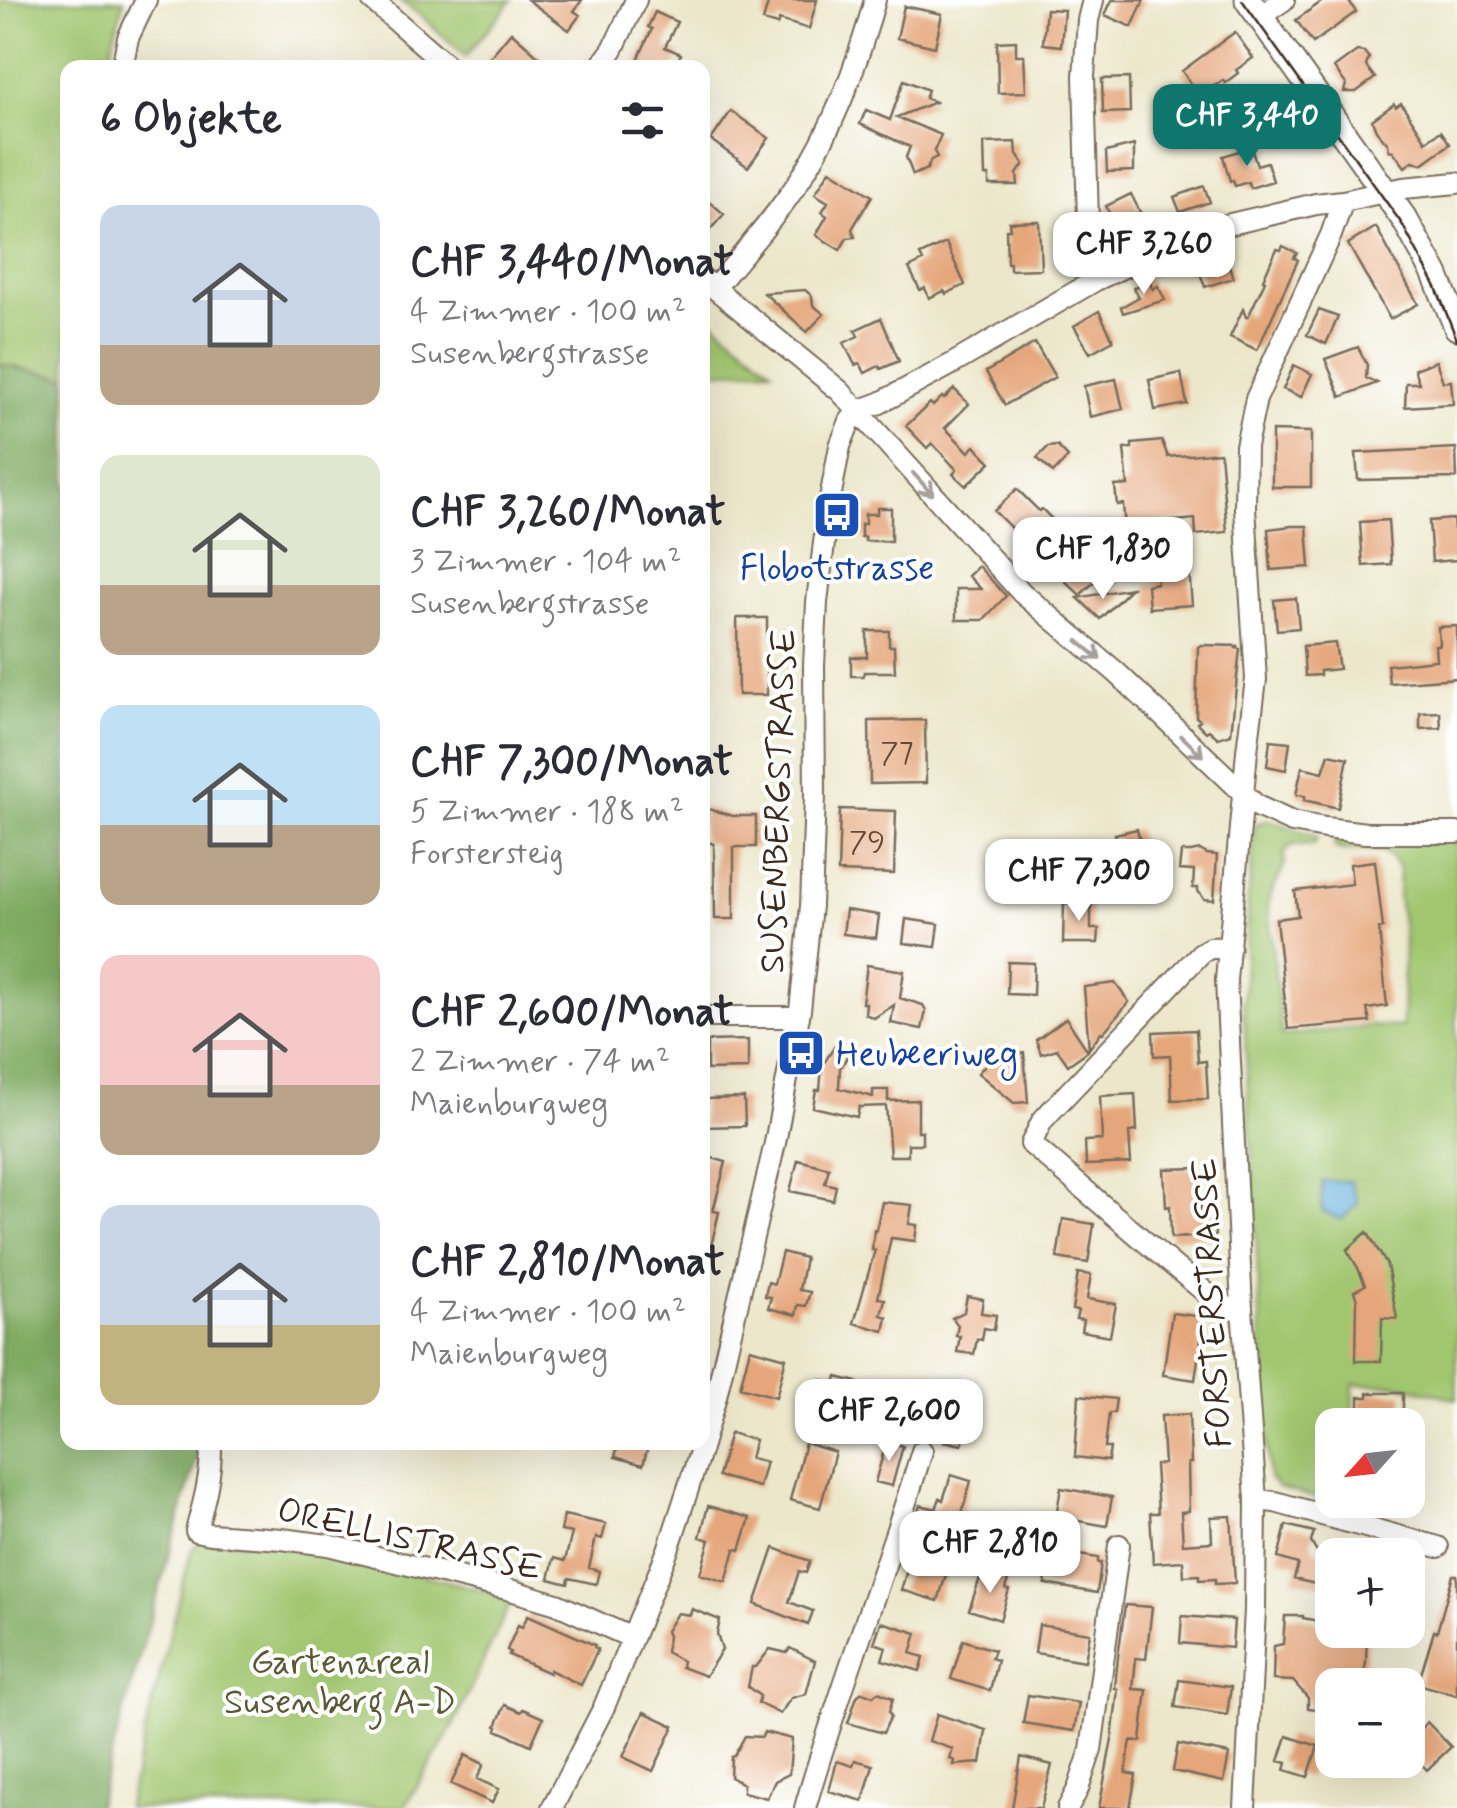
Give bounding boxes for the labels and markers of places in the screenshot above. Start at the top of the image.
pin: CHF 3,440 [1133,84,1361,169]
pin: CHF 3,260 [1030,212,1258,297]
bus stop icon: Flobotstrasse [811,489,863,541]
pin: CHF 1,830 [989,517,1217,602]
place label: Flobotstrasse [740,546,934,592]
pin: CHF 7,300 [965,839,1193,924]
bus stop icon: Heubeeriweg [775,1027,827,1079]
place label: Heubeeriweg [836,1032,1018,1081]
pin: CHF 2,600 [775,1379,1003,1464]
pin: CHF 2,810 [876,1511,1104,1596]

